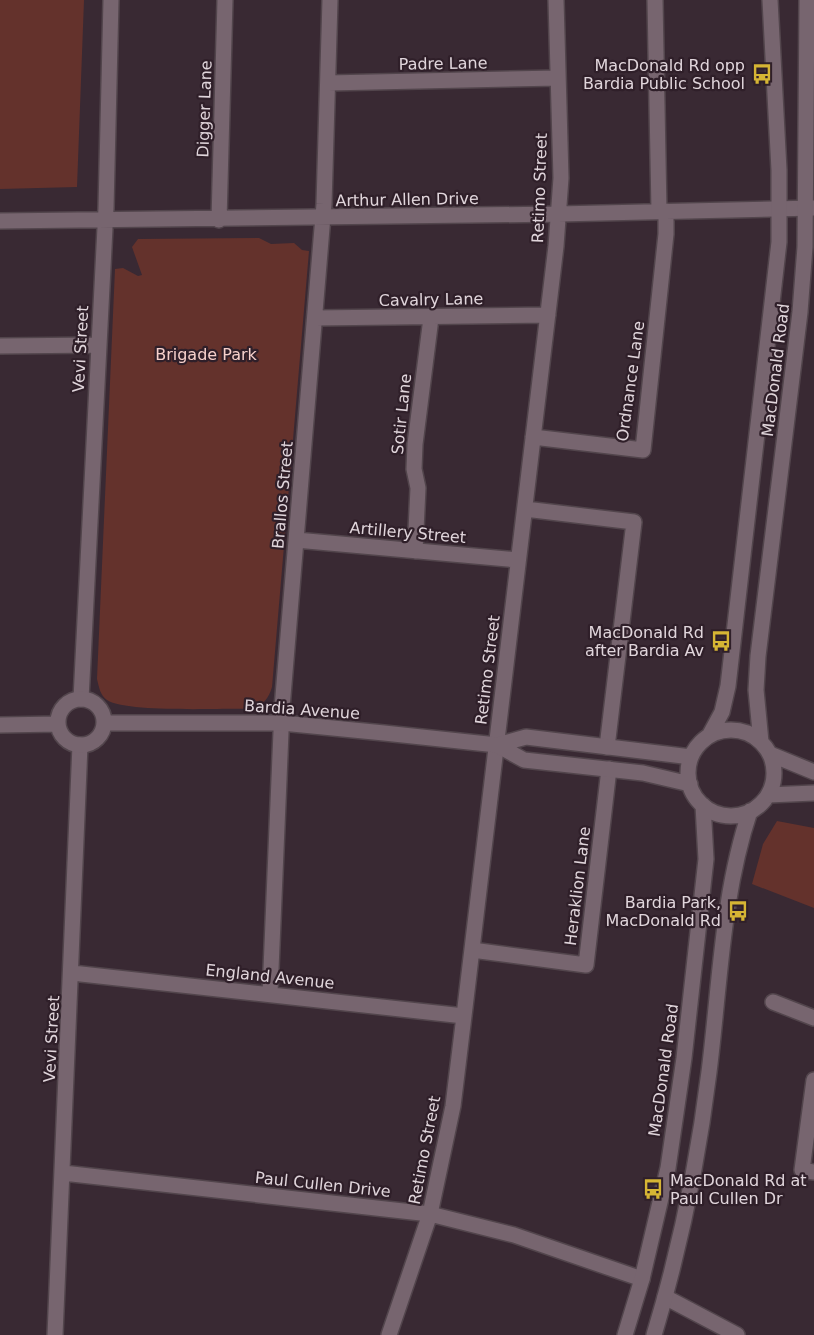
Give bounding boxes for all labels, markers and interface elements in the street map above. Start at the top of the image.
street label: Padre Lane [398,53,488,74]
place label: MacDonald Rd opp Bardia Public School [583,56,745,93]
street label: Digger Lane [193,60,216,158]
bus stop icon: MacDonald Rd opp Bardia Public School [750,62,774,86]
street label: Retimo Street [528,133,551,243]
street label: Arthur Allen Drive [335,189,479,210]
street label: Cavalry Lane [379,289,483,310]
street label: MacDonald Road [758,302,793,438]
street label: Vevi Street [69,305,92,393]
street label: Ordnance Lane [613,320,648,443]
park label: Brigade Park [155,345,258,364]
street label: Sotir Lane [388,373,415,455]
street label: Brallos Street [268,440,297,550]
street label: Artillery Street [349,518,467,547]
street label: Retimo Street [471,614,504,726]
place label: MacDonald Rd after Bardia Av [585,623,704,660]
bus stop icon: MacDonald Rd after Bardia Av [709,629,733,653]
street label: Bardia Avenue [243,696,360,723]
street label: Heraklion Lane [561,825,594,947]
place label: Bardia Park, MacDonald Rd [606,893,721,930]
bus stop icon: Bardia Park, MacDonald Rd [726,899,750,923]
street label: England Avenue [205,960,335,993]
street label: Vevi Street [40,995,63,1083]
street label: MacDonald Road [645,1002,682,1138]
street label: Retimo Street [405,1094,444,1206]
street label: Paul Cullen Drive [254,1168,392,1201]
place label: MacDonald Rd at Paul Cullen Dr [670,1171,807,1208]
bus stop icon: MacDonald Rd at Paul Cullen Dr [641,1177,665,1201]

